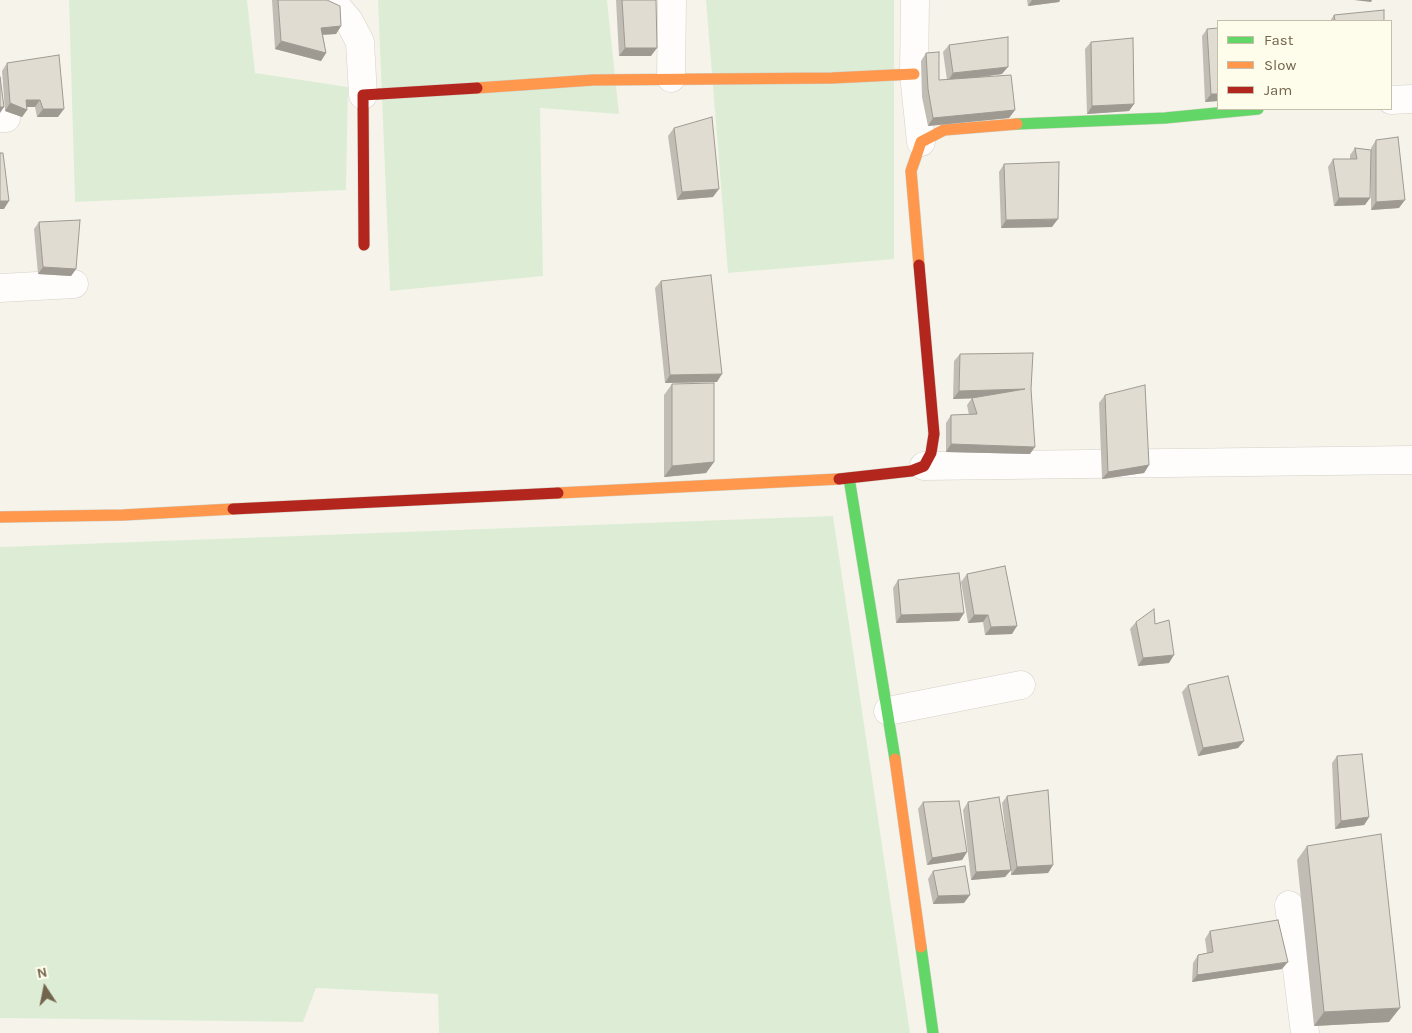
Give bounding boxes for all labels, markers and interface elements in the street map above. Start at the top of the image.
legend [1217,20,1392,110]
text: Fast [1264,31,1293,49]
text: Slow [1264,56,1296,74]
text: Jam [1264,81,1292,99]
north arrow [20,963,70,1013]
text: N [35,963,49,982]

